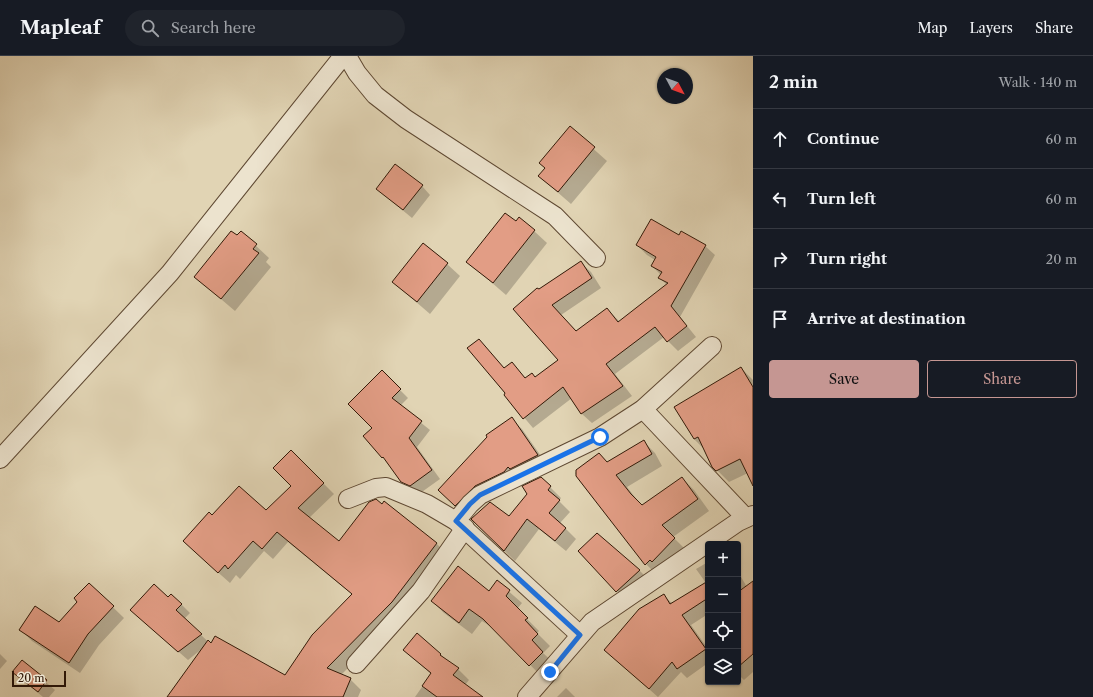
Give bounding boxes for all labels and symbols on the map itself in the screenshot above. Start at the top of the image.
north arrow [657,68,693,104]
route start [591,428,609,446]
route end [541,663,559,681]
scale bar [12,669,66,688]

